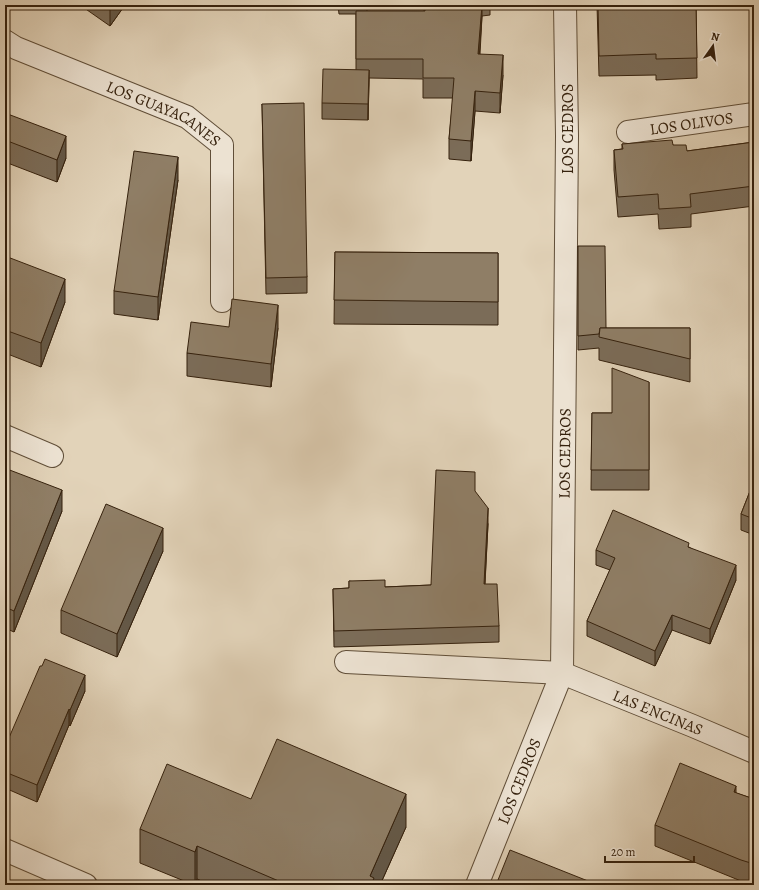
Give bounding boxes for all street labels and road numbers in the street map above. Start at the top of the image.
street label: LOS GUAYACANES [103,76,225,152]
street label: LOS CEDROS [557,84,579,174]
street label: LOS OLIVOS [648,107,735,141]
street label: LOS CEDROS [554,408,576,499]
street label: LAS ENCINAS [609,685,706,741]
street label: LOS CEDROS [493,735,547,828]

